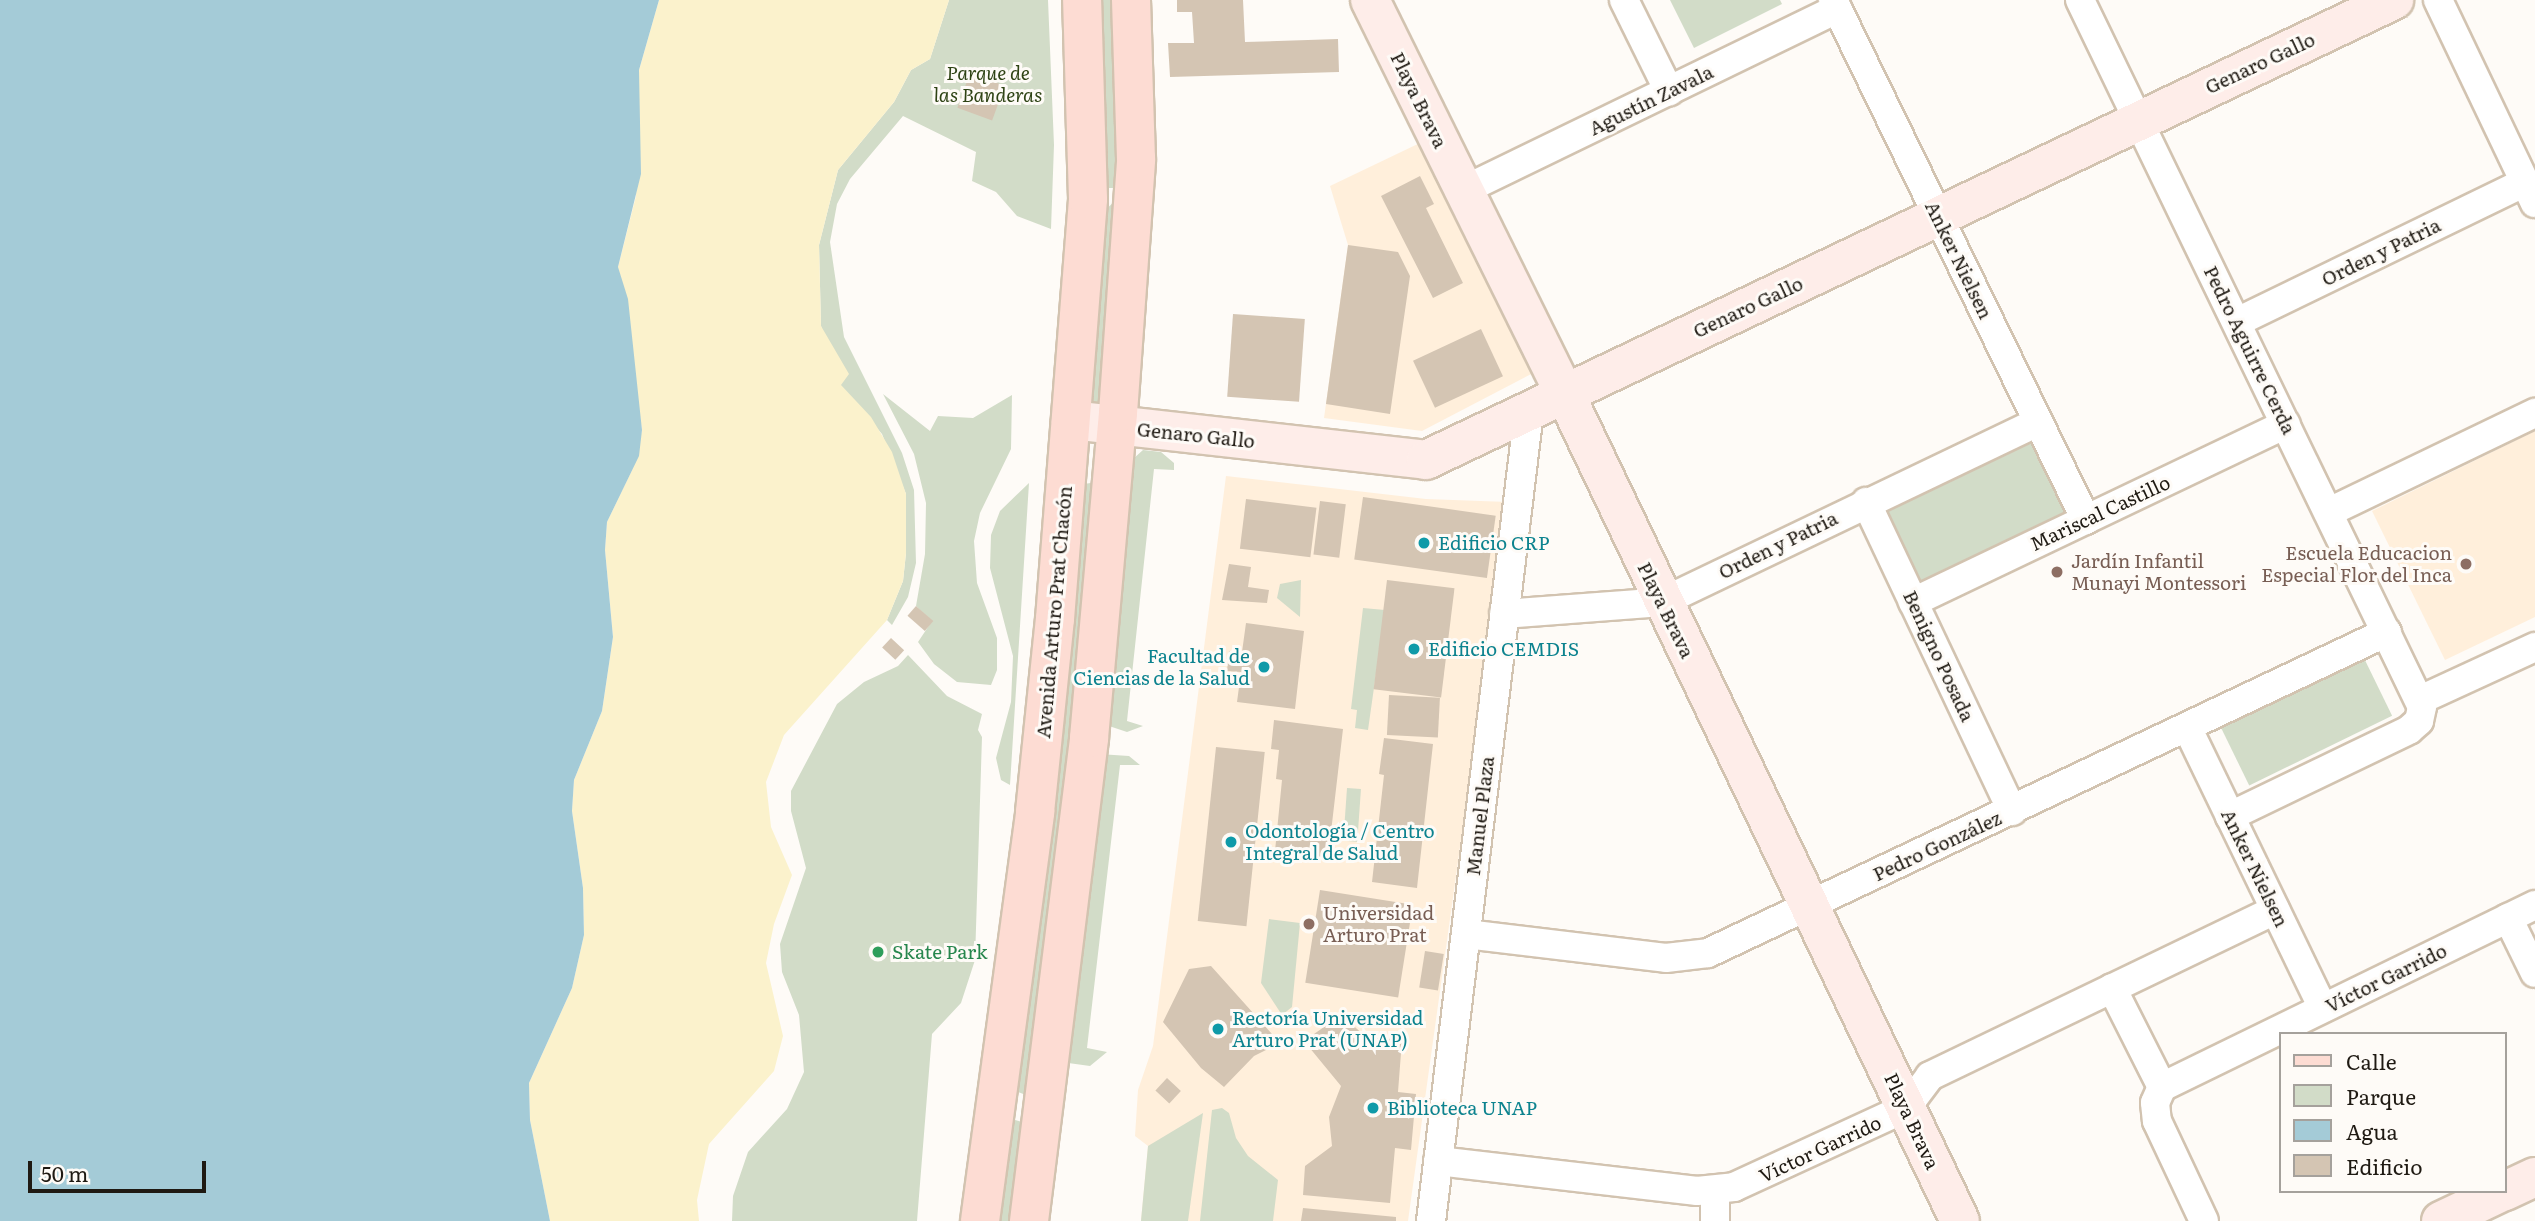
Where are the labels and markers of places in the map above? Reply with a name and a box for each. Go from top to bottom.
place label: Edificio CRP [1438,532,1549,554]
marker: Edificio CRP [1416,535,1432,551]
place label: Escuela Educacion Especial Flor del Inca [2261,542,2452,586]
place label: Jardín Infantil Munayi Montessori [2071,550,2246,594]
marker: Escuela Educacion Especial Flor del Inca [2458,556,2474,572]
marker: Jardín Infantil Munayi Montessori [2049,564,2065,580]
place label: Edificio CEMDIS [1428,638,1579,660]
marker: Edificio CEMDIS [1406,641,1422,657]
place label: Facultad de Ciencias de la Salud [1073,645,1250,689]
marker: Facultad de Ciencias de la Salud [1256,659,1272,675]
place label: Odontología / Centro Integral de Salud [1245,820,1435,864]
marker: Odontología / Centro Integral de Salud [1223,834,1239,850]
place label: Universidad Arturo Prat [1323,902,1434,946]
marker: Universidad Arturo Prat [1301,916,1317,932]
place label: Skate Park [892,941,988,963]
marker: Skate Park [870,944,886,960]
place label: Rectoría Universidad Arturo Prat (UNAP) [1232,1007,1424,1051]
marker: Rectoría Universidad Arturo Prat (UNAP) [1210,1021,1226,1037]
place label: Biblioteca UNAP [1387,1097,1537,1119]
marker: Biblioteca UNAP [1365,1100,1381,1116]

